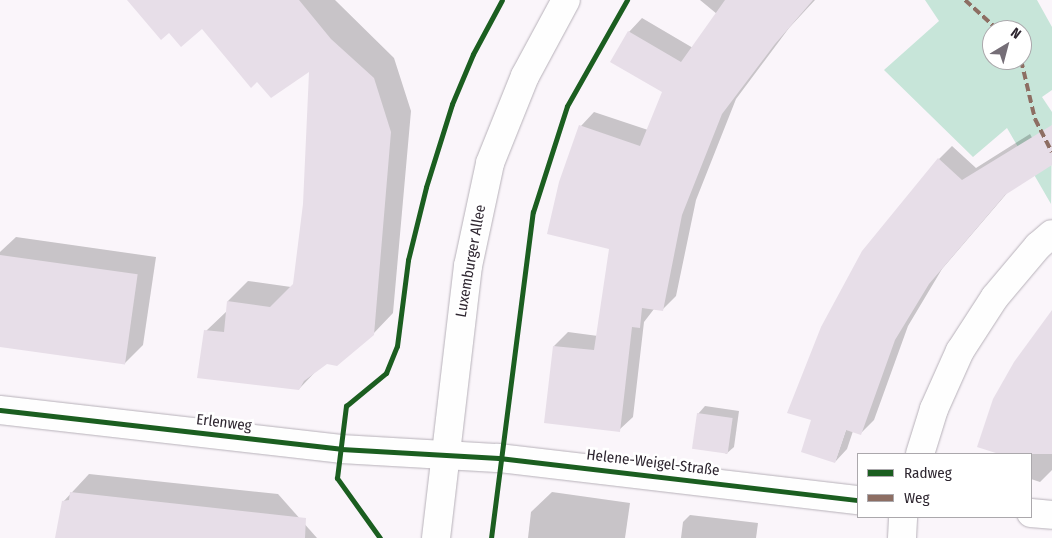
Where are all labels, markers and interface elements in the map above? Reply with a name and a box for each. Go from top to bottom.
north arrow [982,20,1032,70]
text: N [1007,24,1024,43]
street label: Luxemburger Allee [452,203,490,319]
street label: Erlenweg [195,411,253,435]
street label: Helene-Weigel-Straße [586,446,720,480]
legend [857,453,1032,518]
text: Radweg [904,464,952,482]
text: Weg [904,489,930,507]

